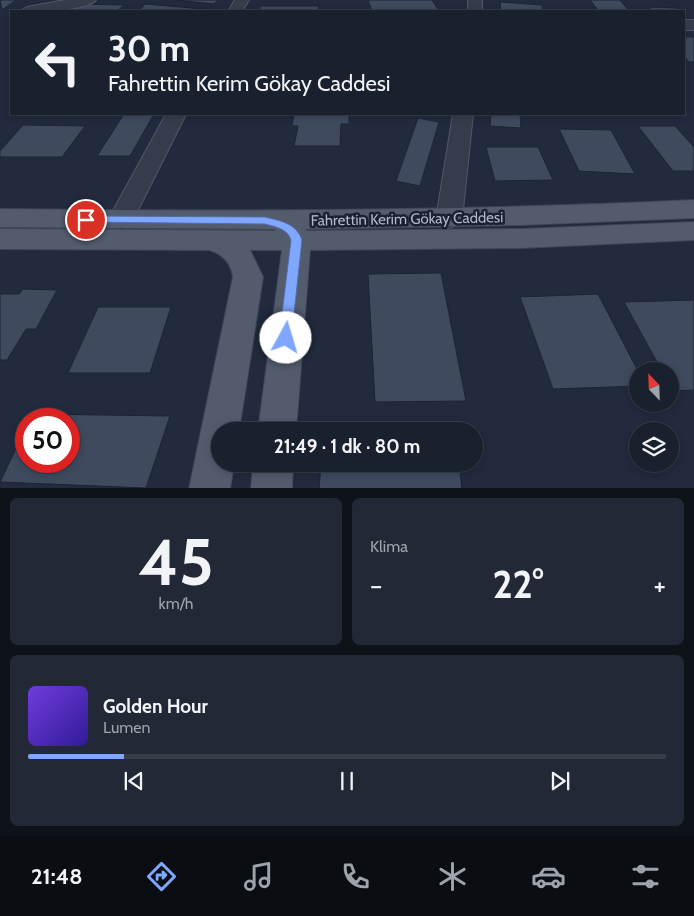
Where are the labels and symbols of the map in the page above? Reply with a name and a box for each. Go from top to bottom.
pin [65,199,107,241]
street label: Fahrettin Kerim Gökay Caddesi [311,208,503,230]
position arrow [259,311,311,363]
north arrow [629,362,679,412]
speed limit sign: 50 [15,408,80,473]

